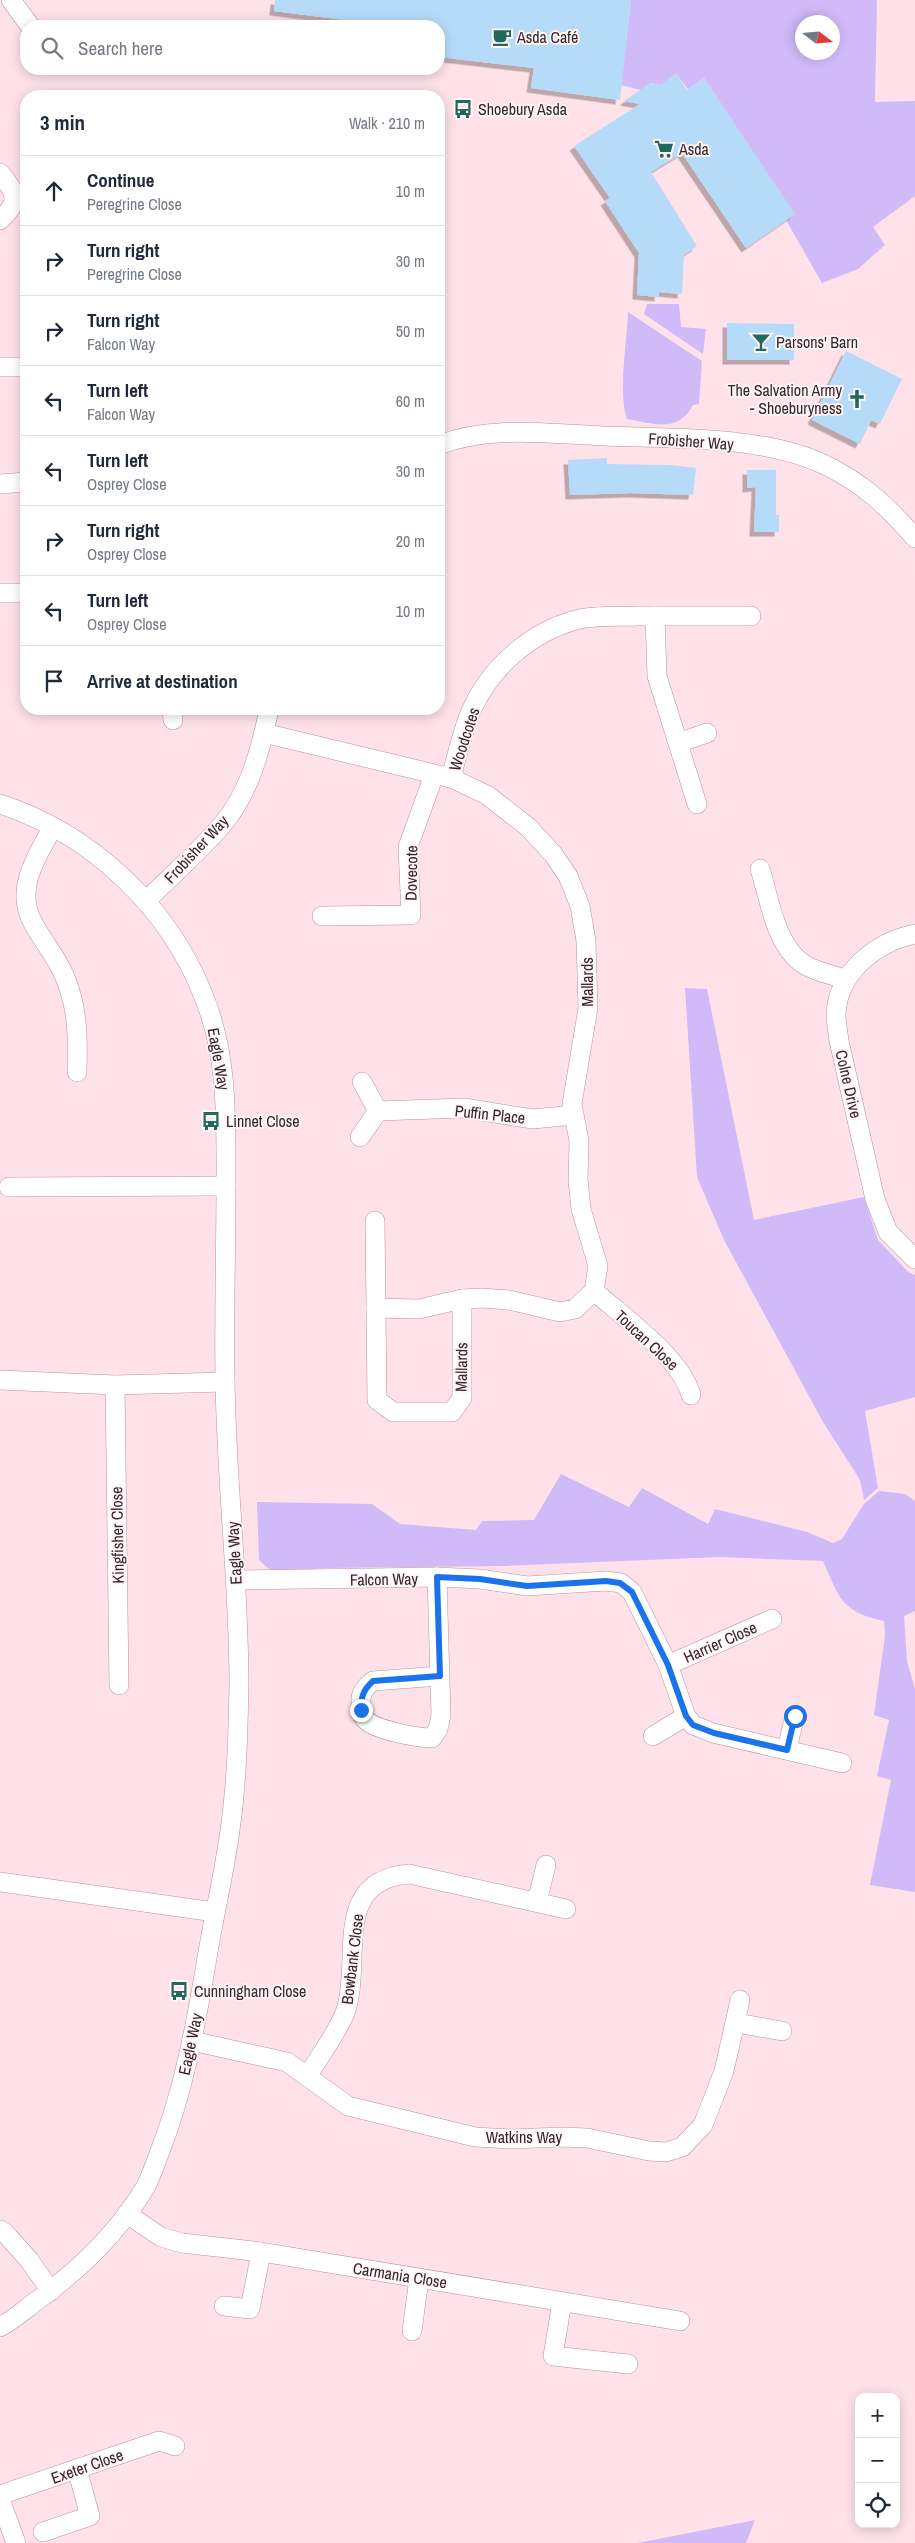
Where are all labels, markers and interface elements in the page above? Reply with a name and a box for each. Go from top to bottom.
north arrow [795,15,840,60]
search box [20,20,445,75]
cafe icon: Asda Café [491,26,513,48]
place label: Asda Café [516,26,578,48]
icon: search [38,34,66,62]
text: Search here [78,35,163,61]
bus stop icon: Shoebury Asda [452,98,474,120]
place label: Shoebury Asda [478,98,568,120]
text: 3 min [40,108,85,137]
text: Walk · 210 m [349,112,425,134]
supermarket icon: Asda [653,138,675,160]
place label: Asda [678,138,710,160]
text: Continue [87,167,155,193]
icon: ahead [40,177,68,205]
text: 10 m [396,180,425,202]
text: Peregrine Close [87,193,182,215]
text: Turn right [87,237,159,263]
icon: right [40,247,68,275]
text: 30 m [396,250,425,272]
text: Peregrine Close [87,263,182,285]
text: Turn right [87,307,159,333]
icon: right [40,317,68,345]
text: 50 m [396,320,425,342]
bar icon: Parsons' Barn [750,331,772,353]
place label: Parsons' Barn [776,331,858,353]
text: Falcon Way [87,333,155,355]
text: Turn left [87,377,148,403]
place label: The Salvation Army - Shoeburyness [728,379,842,419]
icon: left [40,387,68,415]
church icon: The Salvation Army - Shoeburyness [846,388,868,410]
text: 60 m [396,390,425,412]
text: Falcon Way [87,403,155,425]
street label: Frobisher Way [648,427,735,455]
text: Turn left [87,447,148,473]
icon: left [40,457,68,485]
text: 30 m [396,460,425,482]
text: Osprey Close [87,473,166,495]
text: Turn right [87,517,159,543]
icon: right [40,527,68,555]
text: 20 m [396,530,425,552]
text: Osprey Close [87,543,166,565]
text: Turn left [87,587,148,613]
icon: left [40,597,68,625]
text: 10 m [396,600,425,622]
text: Osprey Close [87,613,166,635]
icon: arrive [40,667,68,695]
text: Arrive at destination [87,668,238,694]
street label: Woodcotes [443,704,485,774]
street label: Frobisher Way [159,810,234,888]
street label: Dovecote [400,845,422,901]
street label: Mallards [576,957,598,1007]
street label: Eagle Way [203,1026,235,1092]
street label: Colne Drive [830,1048,868,1120]
street label: Puffin Place [454,1099,526,1129]
bus stop icon: Linnet Close [200,1110,222,1132]
place label: Linnet Close [226,1110,300,1132]
street label: Toucan Close [610,1305,684,1375]
street label: Mallards [450,1342,472,1392]
street label: Kingfisher Close [105,1486,129,1584]
street label: Eagle Way [221,1521,247,1585]
street label: Falcon Way [350,1567,419,1591]
street label: Harrier Close [680,1616,760,1668]
route end [350,1699,373,1722]
route start [784,1705,807,1728]
street label: Bowbank Close [336,1912,368,2006]
bus stop icon: Cunningham Close [168,1980,190,2002]
place label: Cunningham Close [194,1980,306,2002]
street label: Eagle Way [173,2010,207,2077]
street label: Watkins Way [486,2126,563,2148]
street label: Carmania Close [351,2257,449,2293]
map controls [855,2393,900,2528]
button: + [855,2393,900,2438]
button: − [855,2438,900,2483]
street label: Exeter Close [48,2443,126,2489]
button: locate [855,2483,900,2528]

